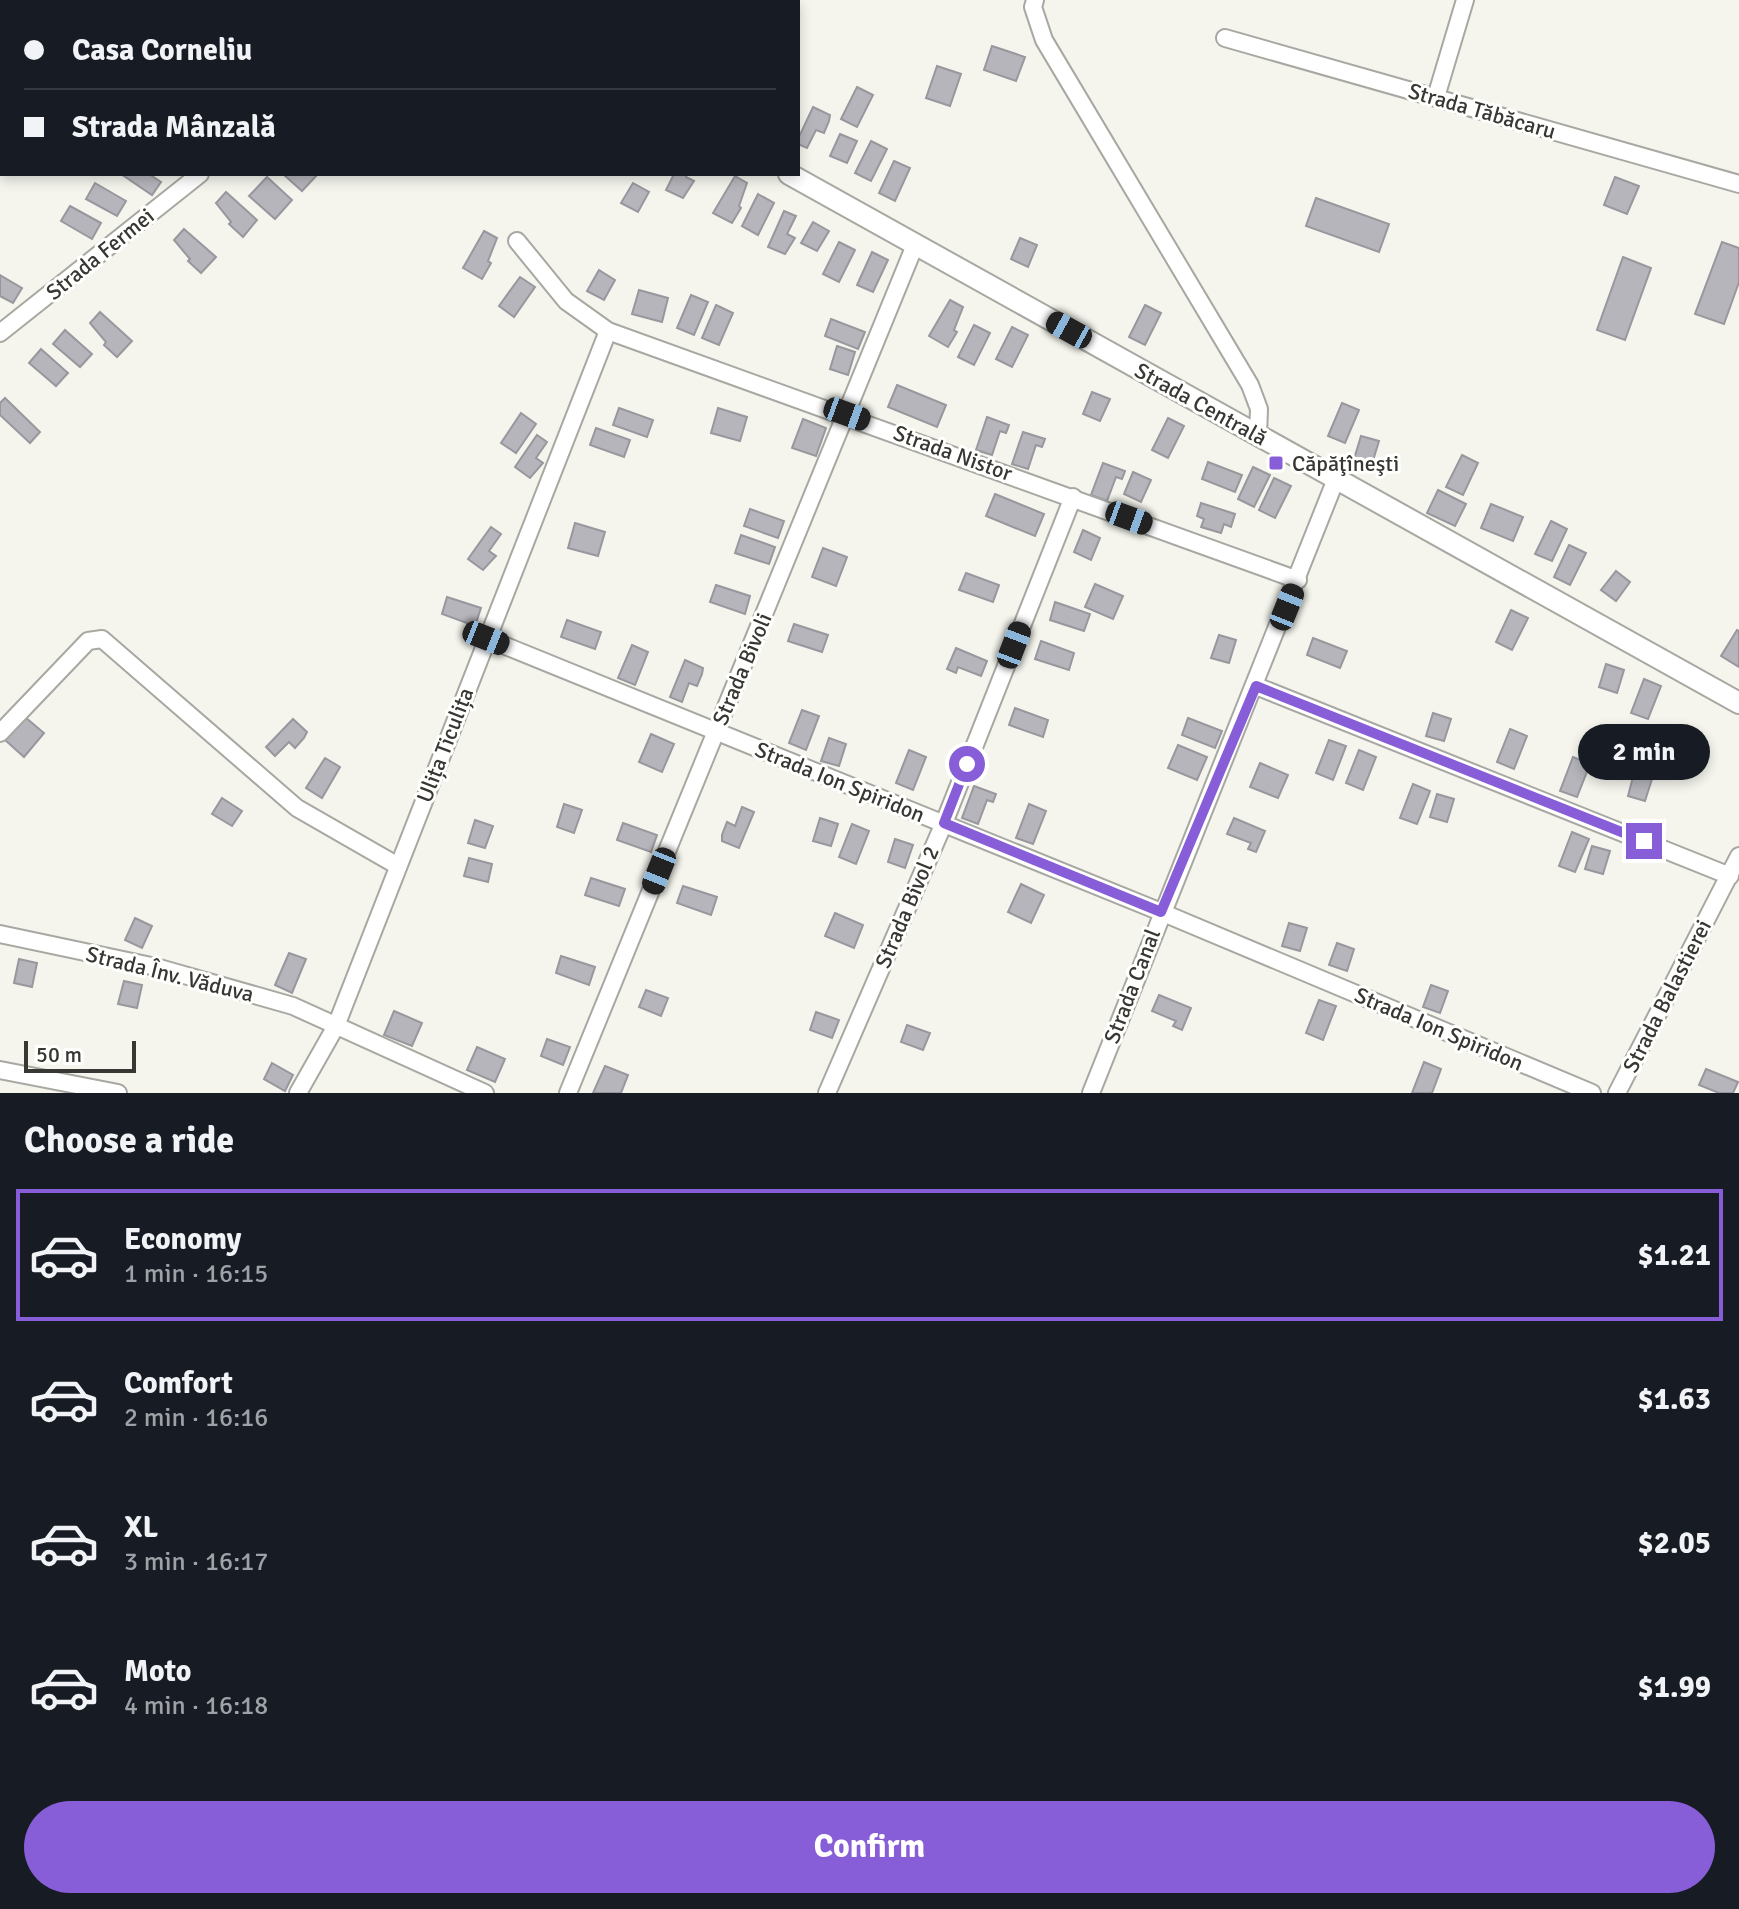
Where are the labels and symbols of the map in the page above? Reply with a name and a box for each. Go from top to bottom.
street label: Strada Tăbăcaru [1405,77,1559,145]
street label: Strada Fermei [41,202,159,306]
car [1042,308,1096,352]
street label: Strada Centrală [1130,357,1272,451]
car [820,395,874,433]
street label: Strada Nistor [890,419,1016,487]
place label: Căpăţîneşti [1292,450,1399,477]
marker: Căpăţîneşti [1267,454,1285,472]
car [1102,499,1156,537]
car [1267,580,1307,634]
street label: Strada Bivoli [706,609,778,729]
car [459,618,513,658]
car [994,618,1034,672]
street label: Ulița Ticulița [411,684,479,806]
callout: 2 min [1578,725,1710,781]
street label: Strada Ion Spiridon [751,736,929,828]
route start [949,746,985,782]
route end [1626,823,1662,859]
street label: Strada Bivol 2 [869,842,945,972]
car [639,844,679,898]
street label: Strada Balastierei [1617,915,1717,1077]
street label: Strada Canal [1098,925,1166,1047]
street label: Strada Înv. Văduva [83,940,257,1008]
street label: Strada Ion Spiridon [1351,981,1527,1077]
scale bar [24,1037,136,1073]

